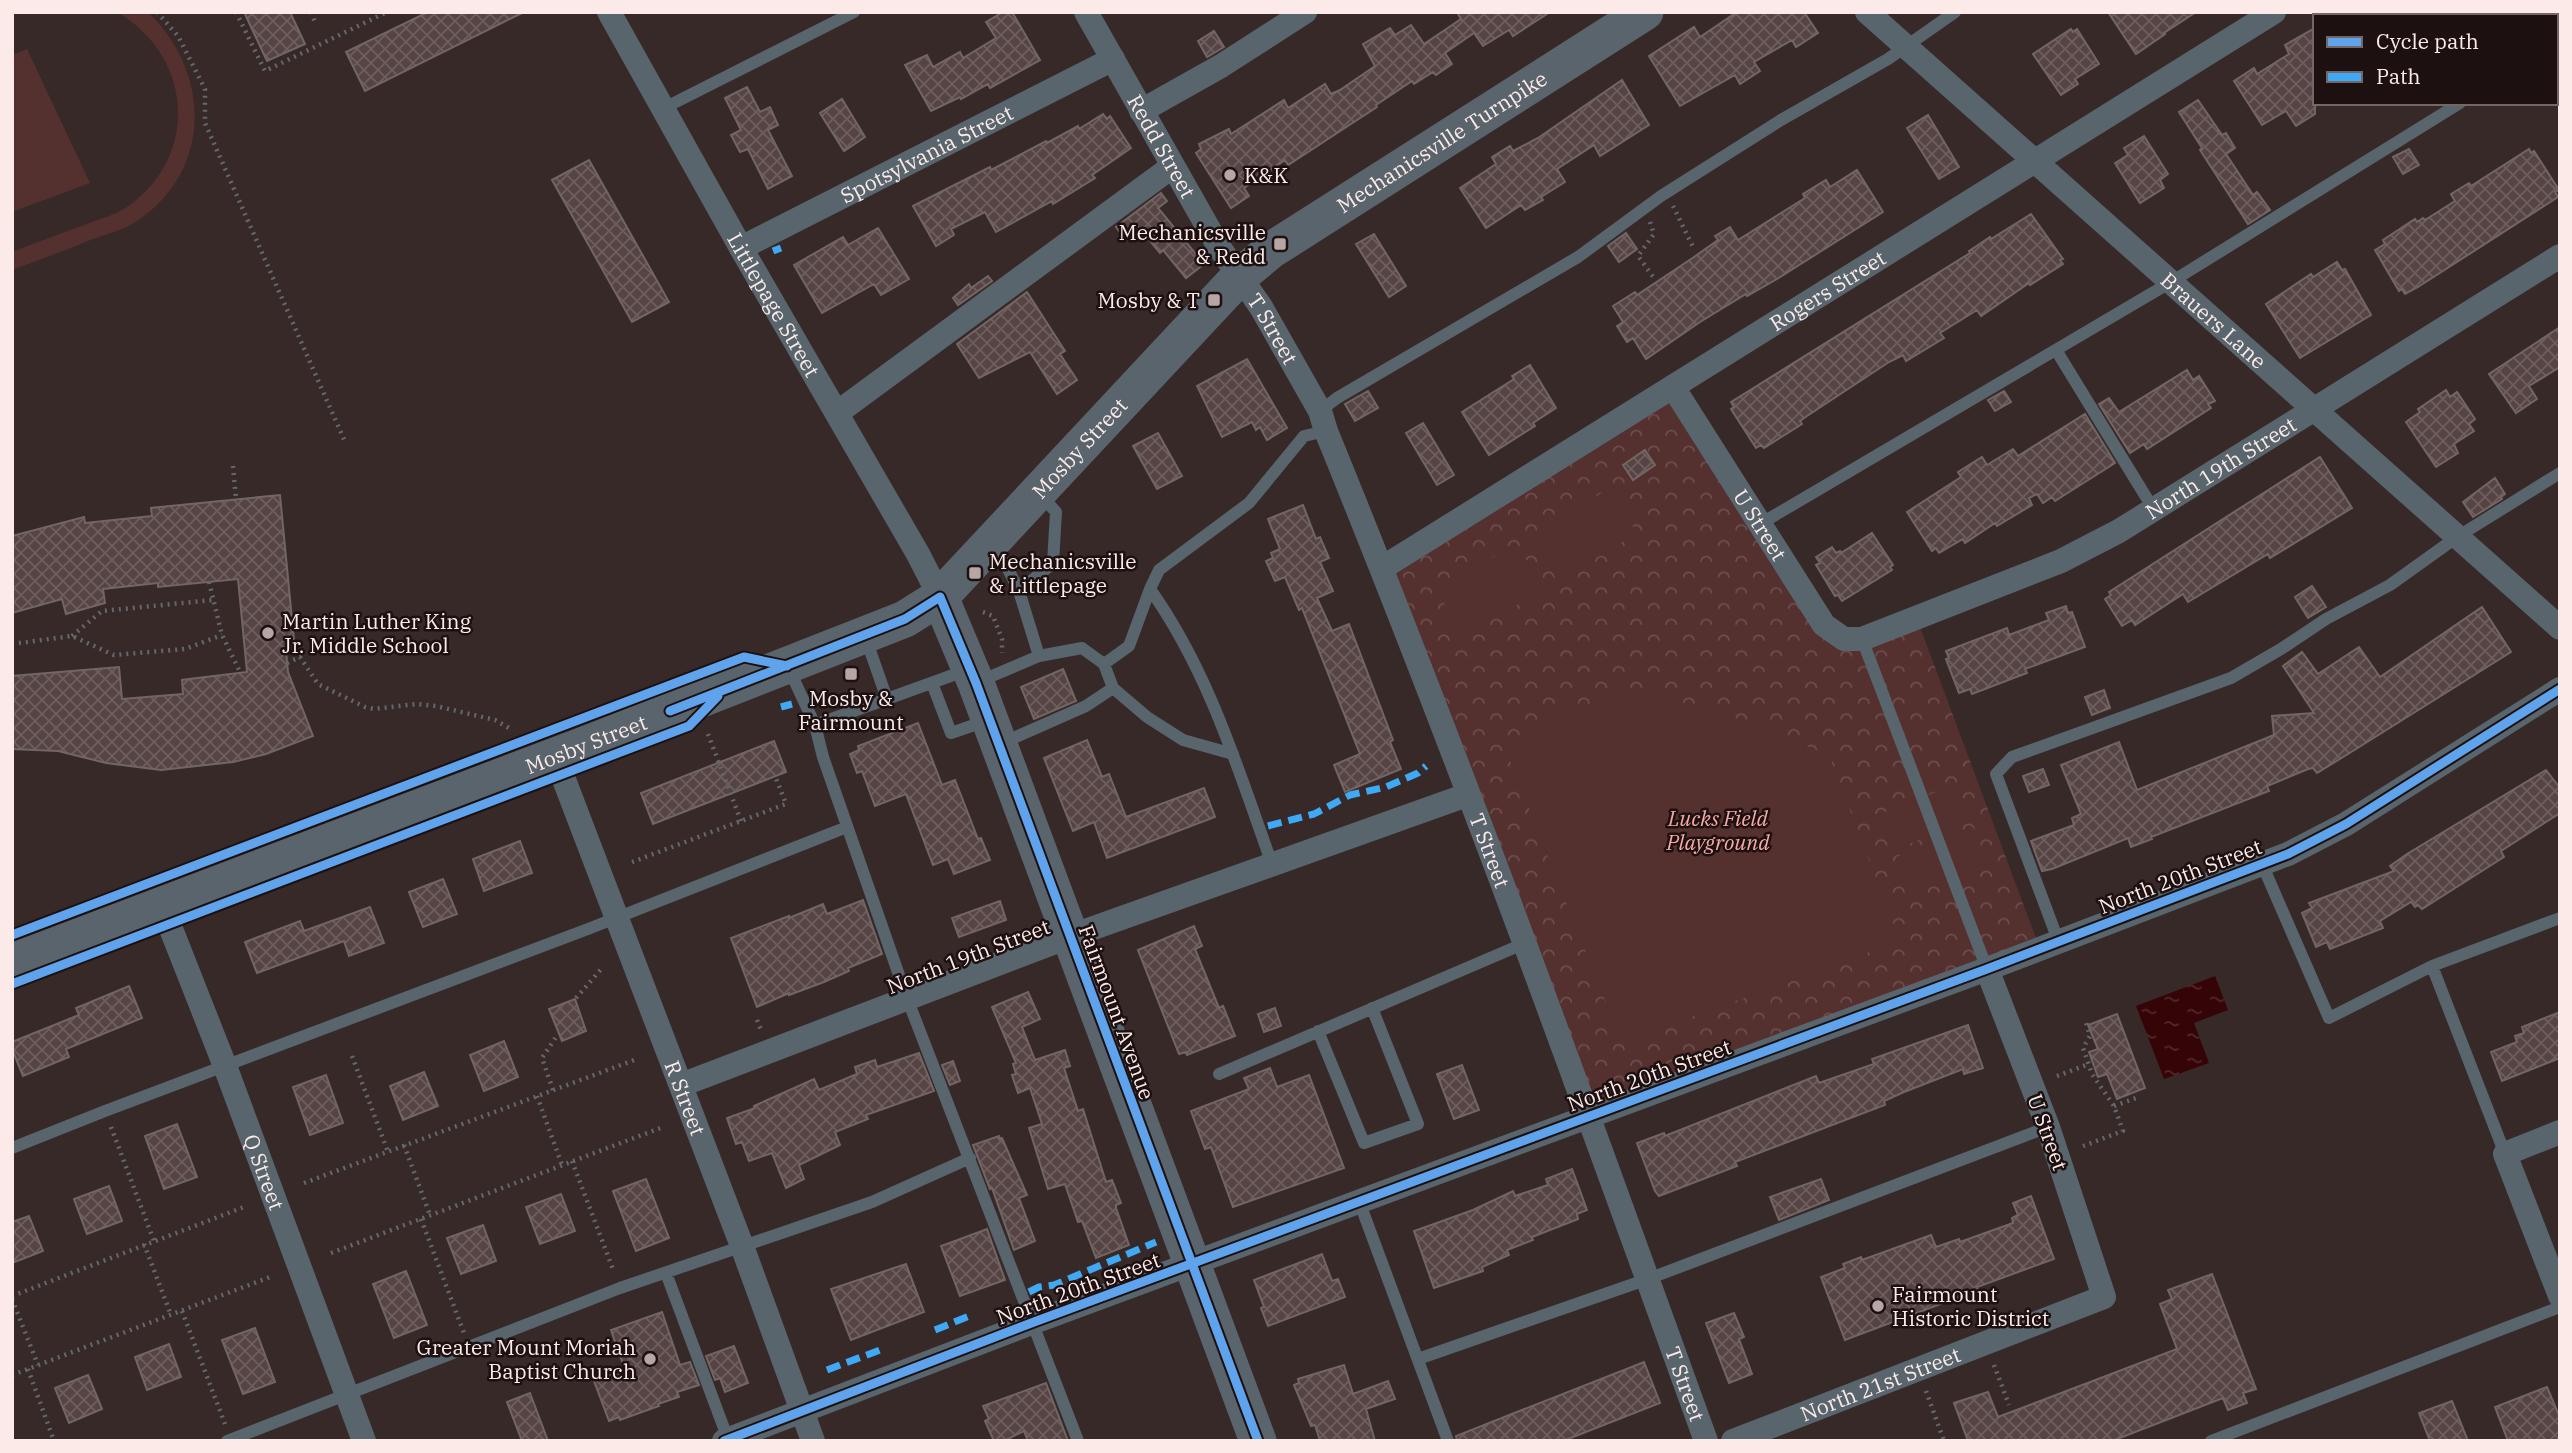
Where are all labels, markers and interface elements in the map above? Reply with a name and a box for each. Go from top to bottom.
legend [2313,14,2558,105]
text: Cycle path [2376,27,2479,55]
text: Path [2376,62,2421,90]
street label: Mechanicsville Turnpike [1331,64,1552,219]
street label: Redd Street [1121,89,1202,203]
street label: Spotsylvania Street [835,98,1018,209]
place label: K&K [1244,161,1288,189]
marker: K&K [1222,167,1238,183]
place label: Mechanicsville & Redd [1118,218,1266,270]
street label: Littlepage Street [721,228,827,382]
marker: Mechanicsville & Redd [1272,236,1288,252]
street label: Rogers Street [1764,244,1891,337]
street label: Brauers Lane [2155,266,2272,375]
place label: Mosby & T [1098,286,1200,314]
street label: T Street [1241,287,1305,369]
marker: Mosby & T [1206,292,1222,308]
street label: Mosby Street [1025,392,1133,504]
street label: North 19th Street [2140,410,2301,525]
street label: U Street [1727,484,1793,566]
place label: Mechanicsville & Littlepage [989,547,1137,599]
marker: Mechanicsville & Littlepage [967,565,983,581]
place label: Martin Luther King Jr. Middle School [282,607,472,659]
marker: Martin Luther King Jr. Middle School [260,625,276,641]
marker: Mosby & Fairmount [843,666,859,682]
place label: Mosby & Fairmount [798,684,904,736]
street label: Mosby Street [521,708,651,780]
park label: Lucks Field Playground [1665,804,1770,856]
street label: T Street [1463,809,1517,892]
street label: North 20th Street [2094,832,2266,920]
street label: North 19th Street [882,912,1054,1000]
street label: Fairmount Avenue [1072,921,1162,1103]
street label: North 20th Street [1563,1032,1735,1118]
street label: R Street [659,1056,712,1139]
street label: U Street [2021,1090,2075,1174]
street label: Q Street [237,1130,291,1214]
street label: North 20th Street [992,1245,1164,1331]
place label: Fairmount Historic District [1892,1280,2049,1332]
marker: Fairmount Historic District [1870,1298,1886,1314]
place label: Greater Mount Moriah Baptist Church [416,1333,636,1385]
street label: North 21st Street [1796,1340,1964,1428]
street label: T Street [1659,1342,1712,1425]
marker: Greater Mount Moriah Baptist Church [642,1351,658,1367]

